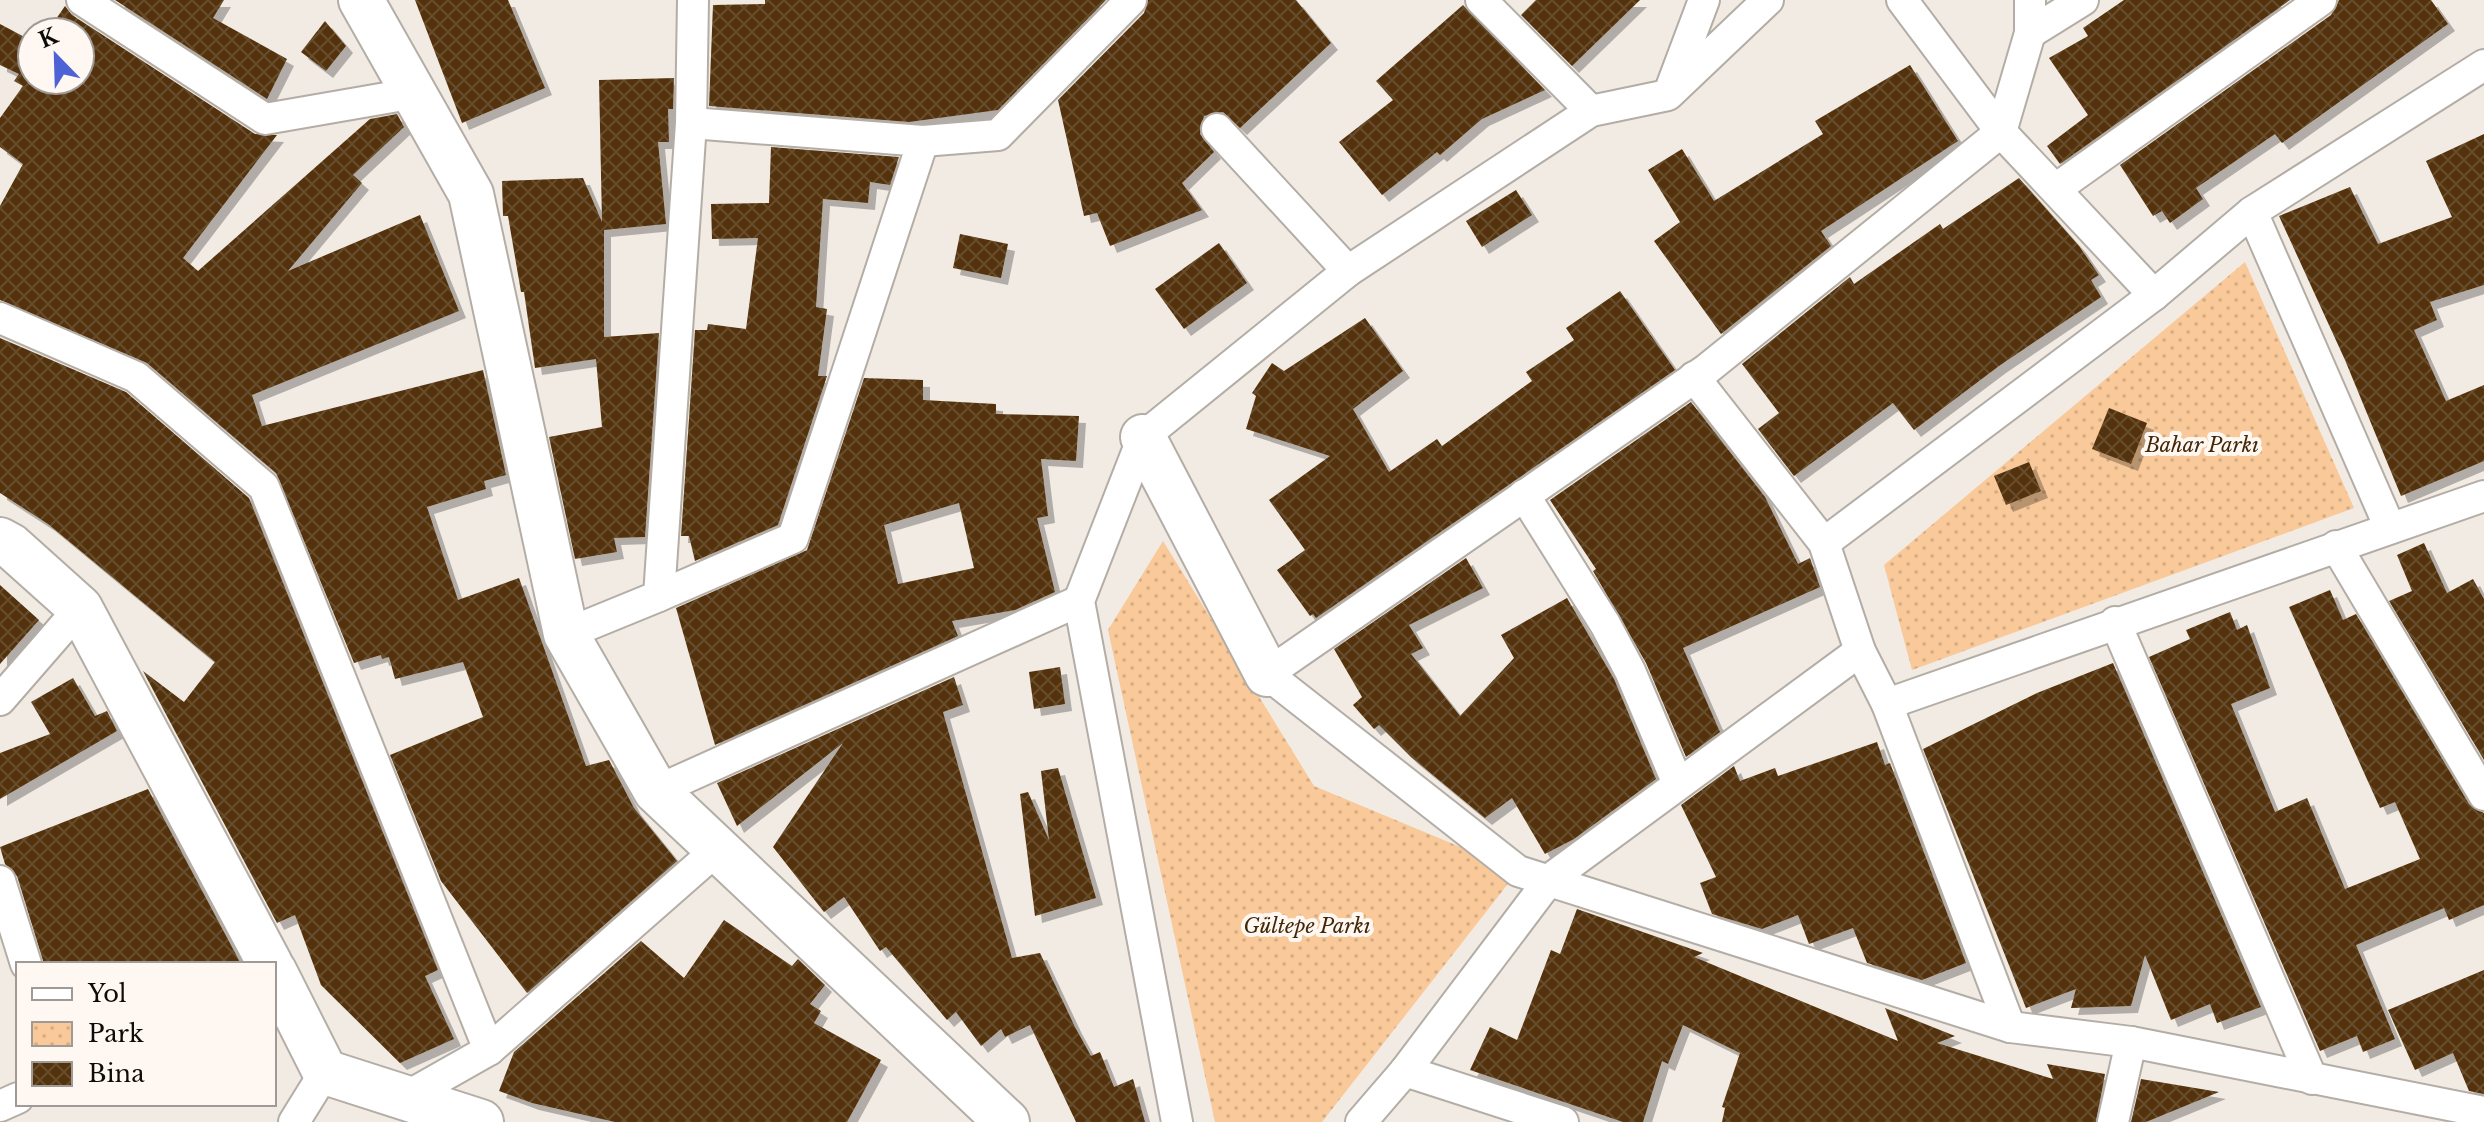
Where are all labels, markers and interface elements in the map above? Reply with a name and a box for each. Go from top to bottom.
north arrow [16,16,96,96]
text: K [35,22,63,54]
park label: Bahar Parkı [2144,433,2259,457]
park label: Gültepe Parkı [1243,914,1371,938]
legend [16,962,276,1106]
text: Yol [87,979,127,1008]
text: Park [88,1019,144,1048]
text: Bina [88,1059,145,1088]

